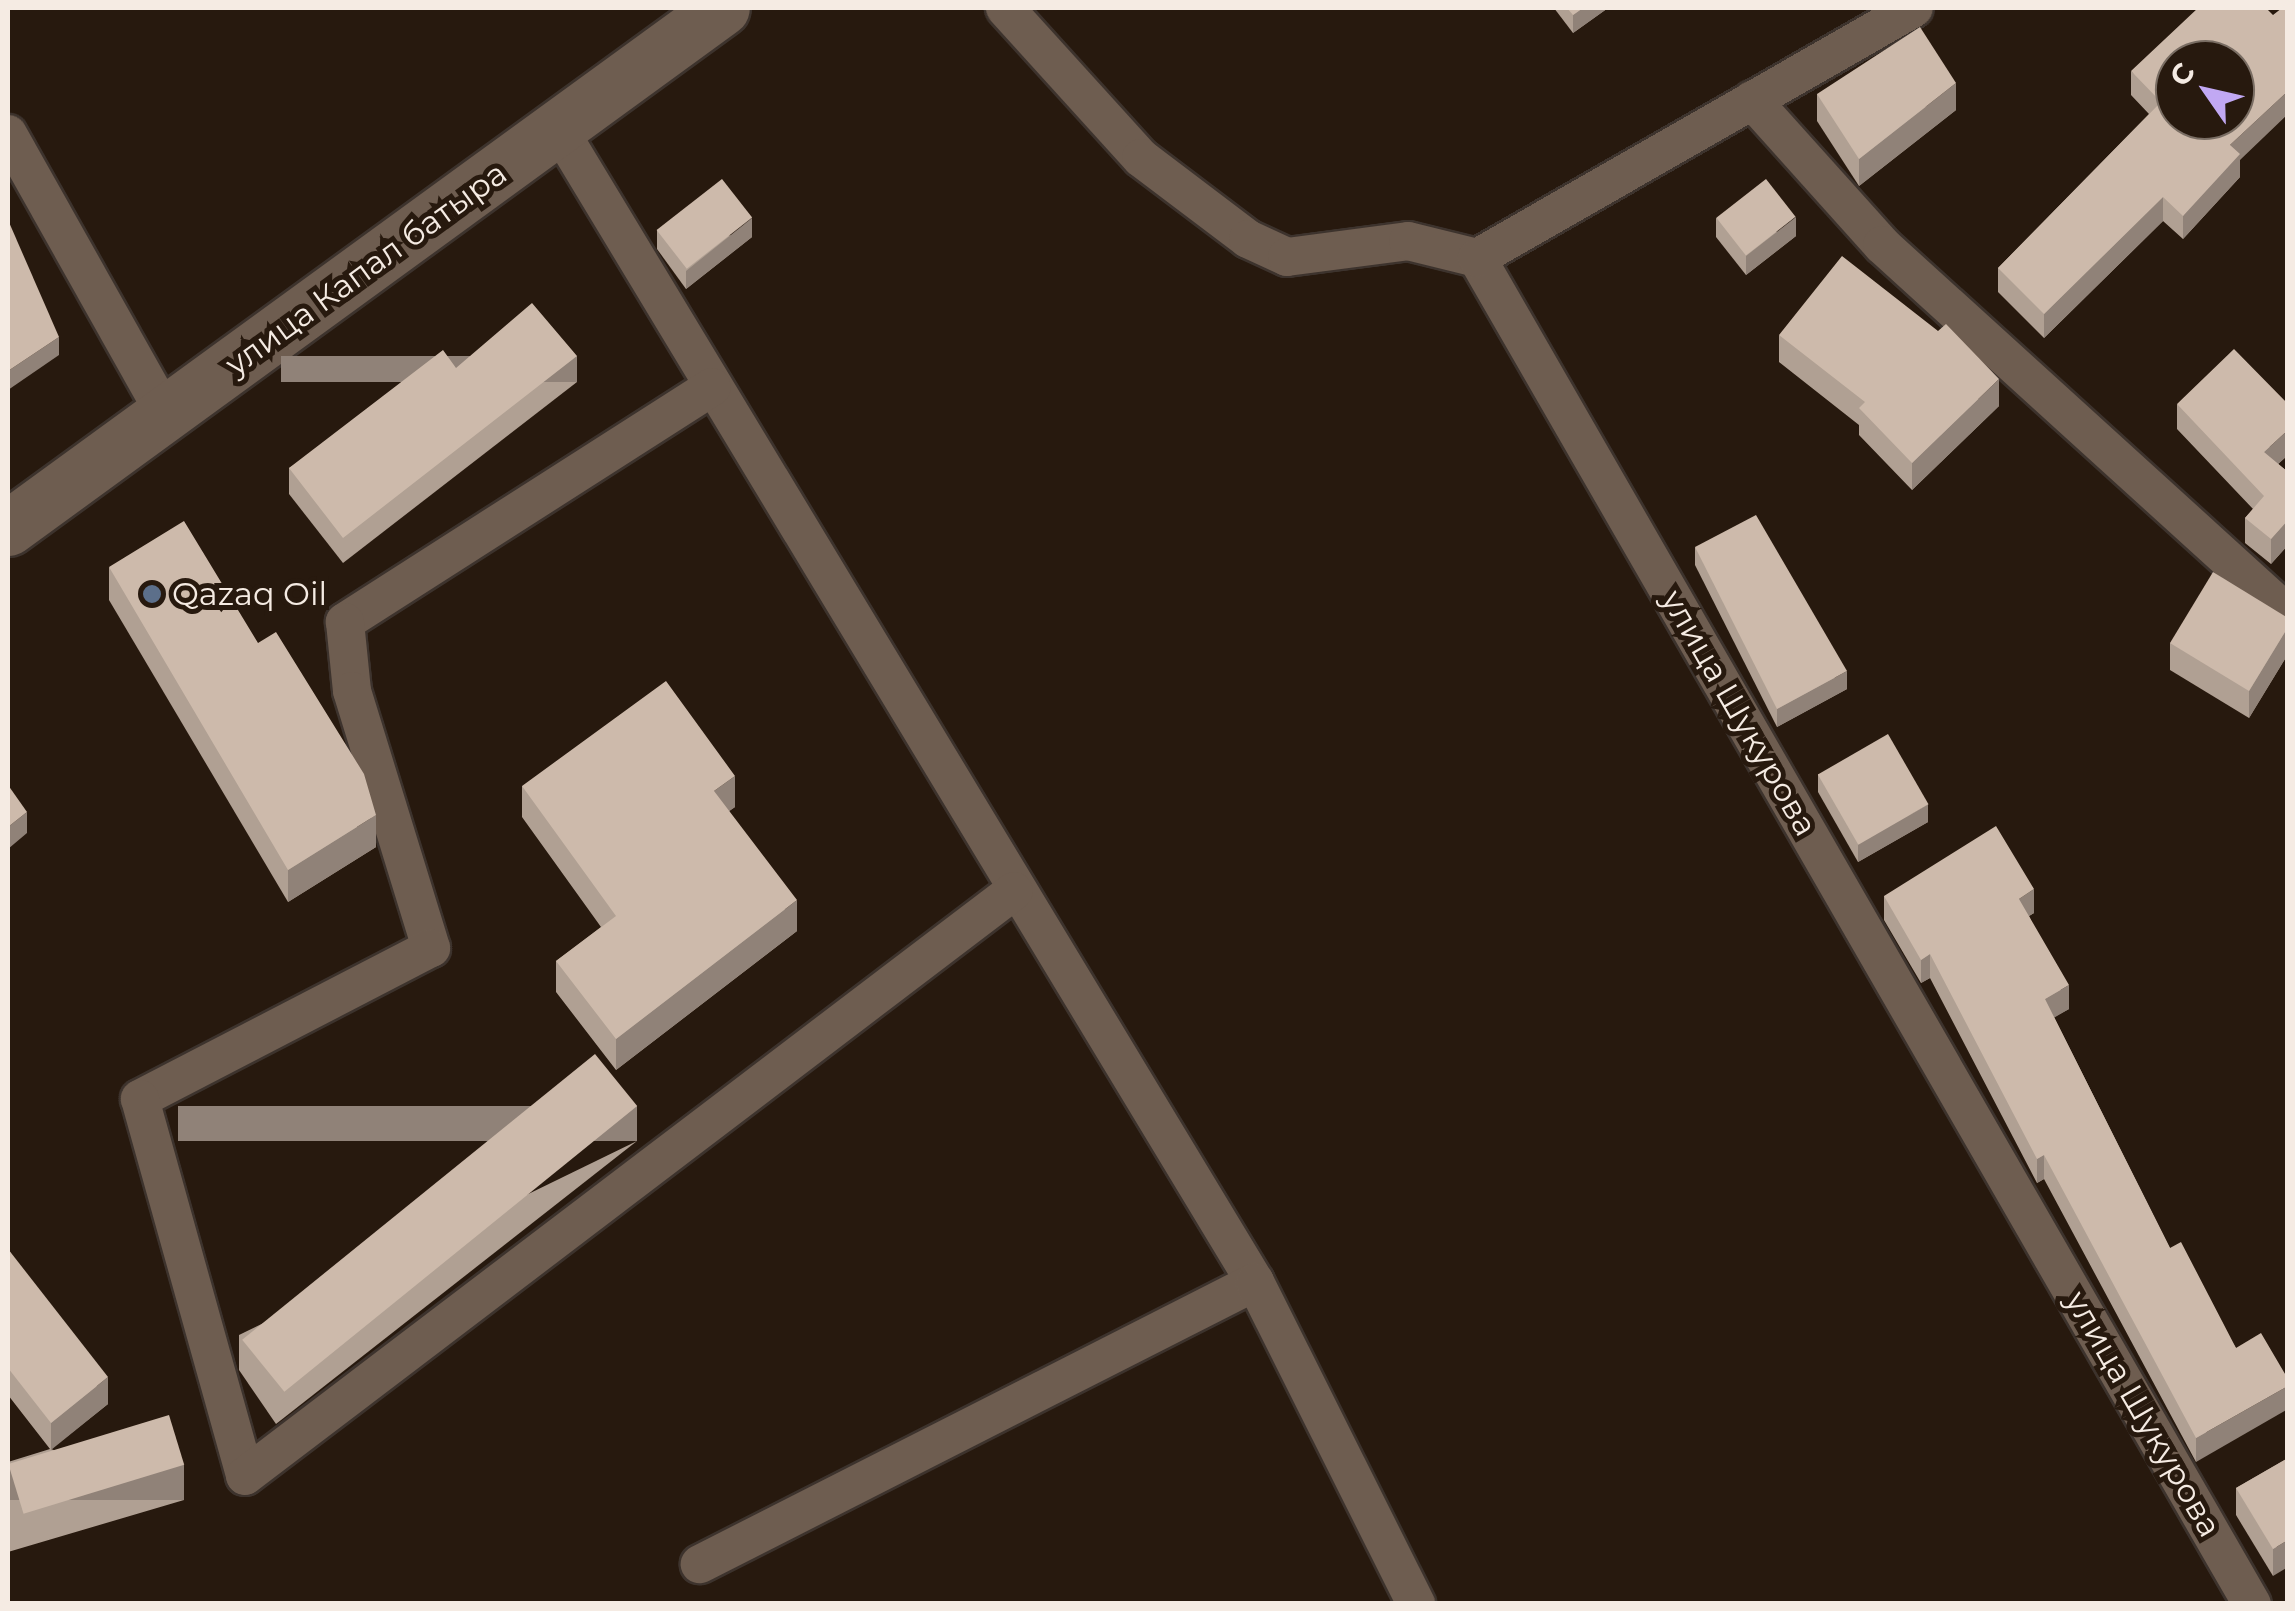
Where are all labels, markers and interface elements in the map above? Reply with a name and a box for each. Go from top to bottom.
north arrow [2155,40,2255,140]
text: С [2162,56,2202,92]
street label: улица Капал батыра [218,154,514,384]
place label: Qazaq Oil [172,575,327,613]
marker: Qazaq Oil [141,583,163,605]
street label: улица Шукурова [1653,583,1825,843]
street label: улица Шукурова [2057,1284,2229,1544]

